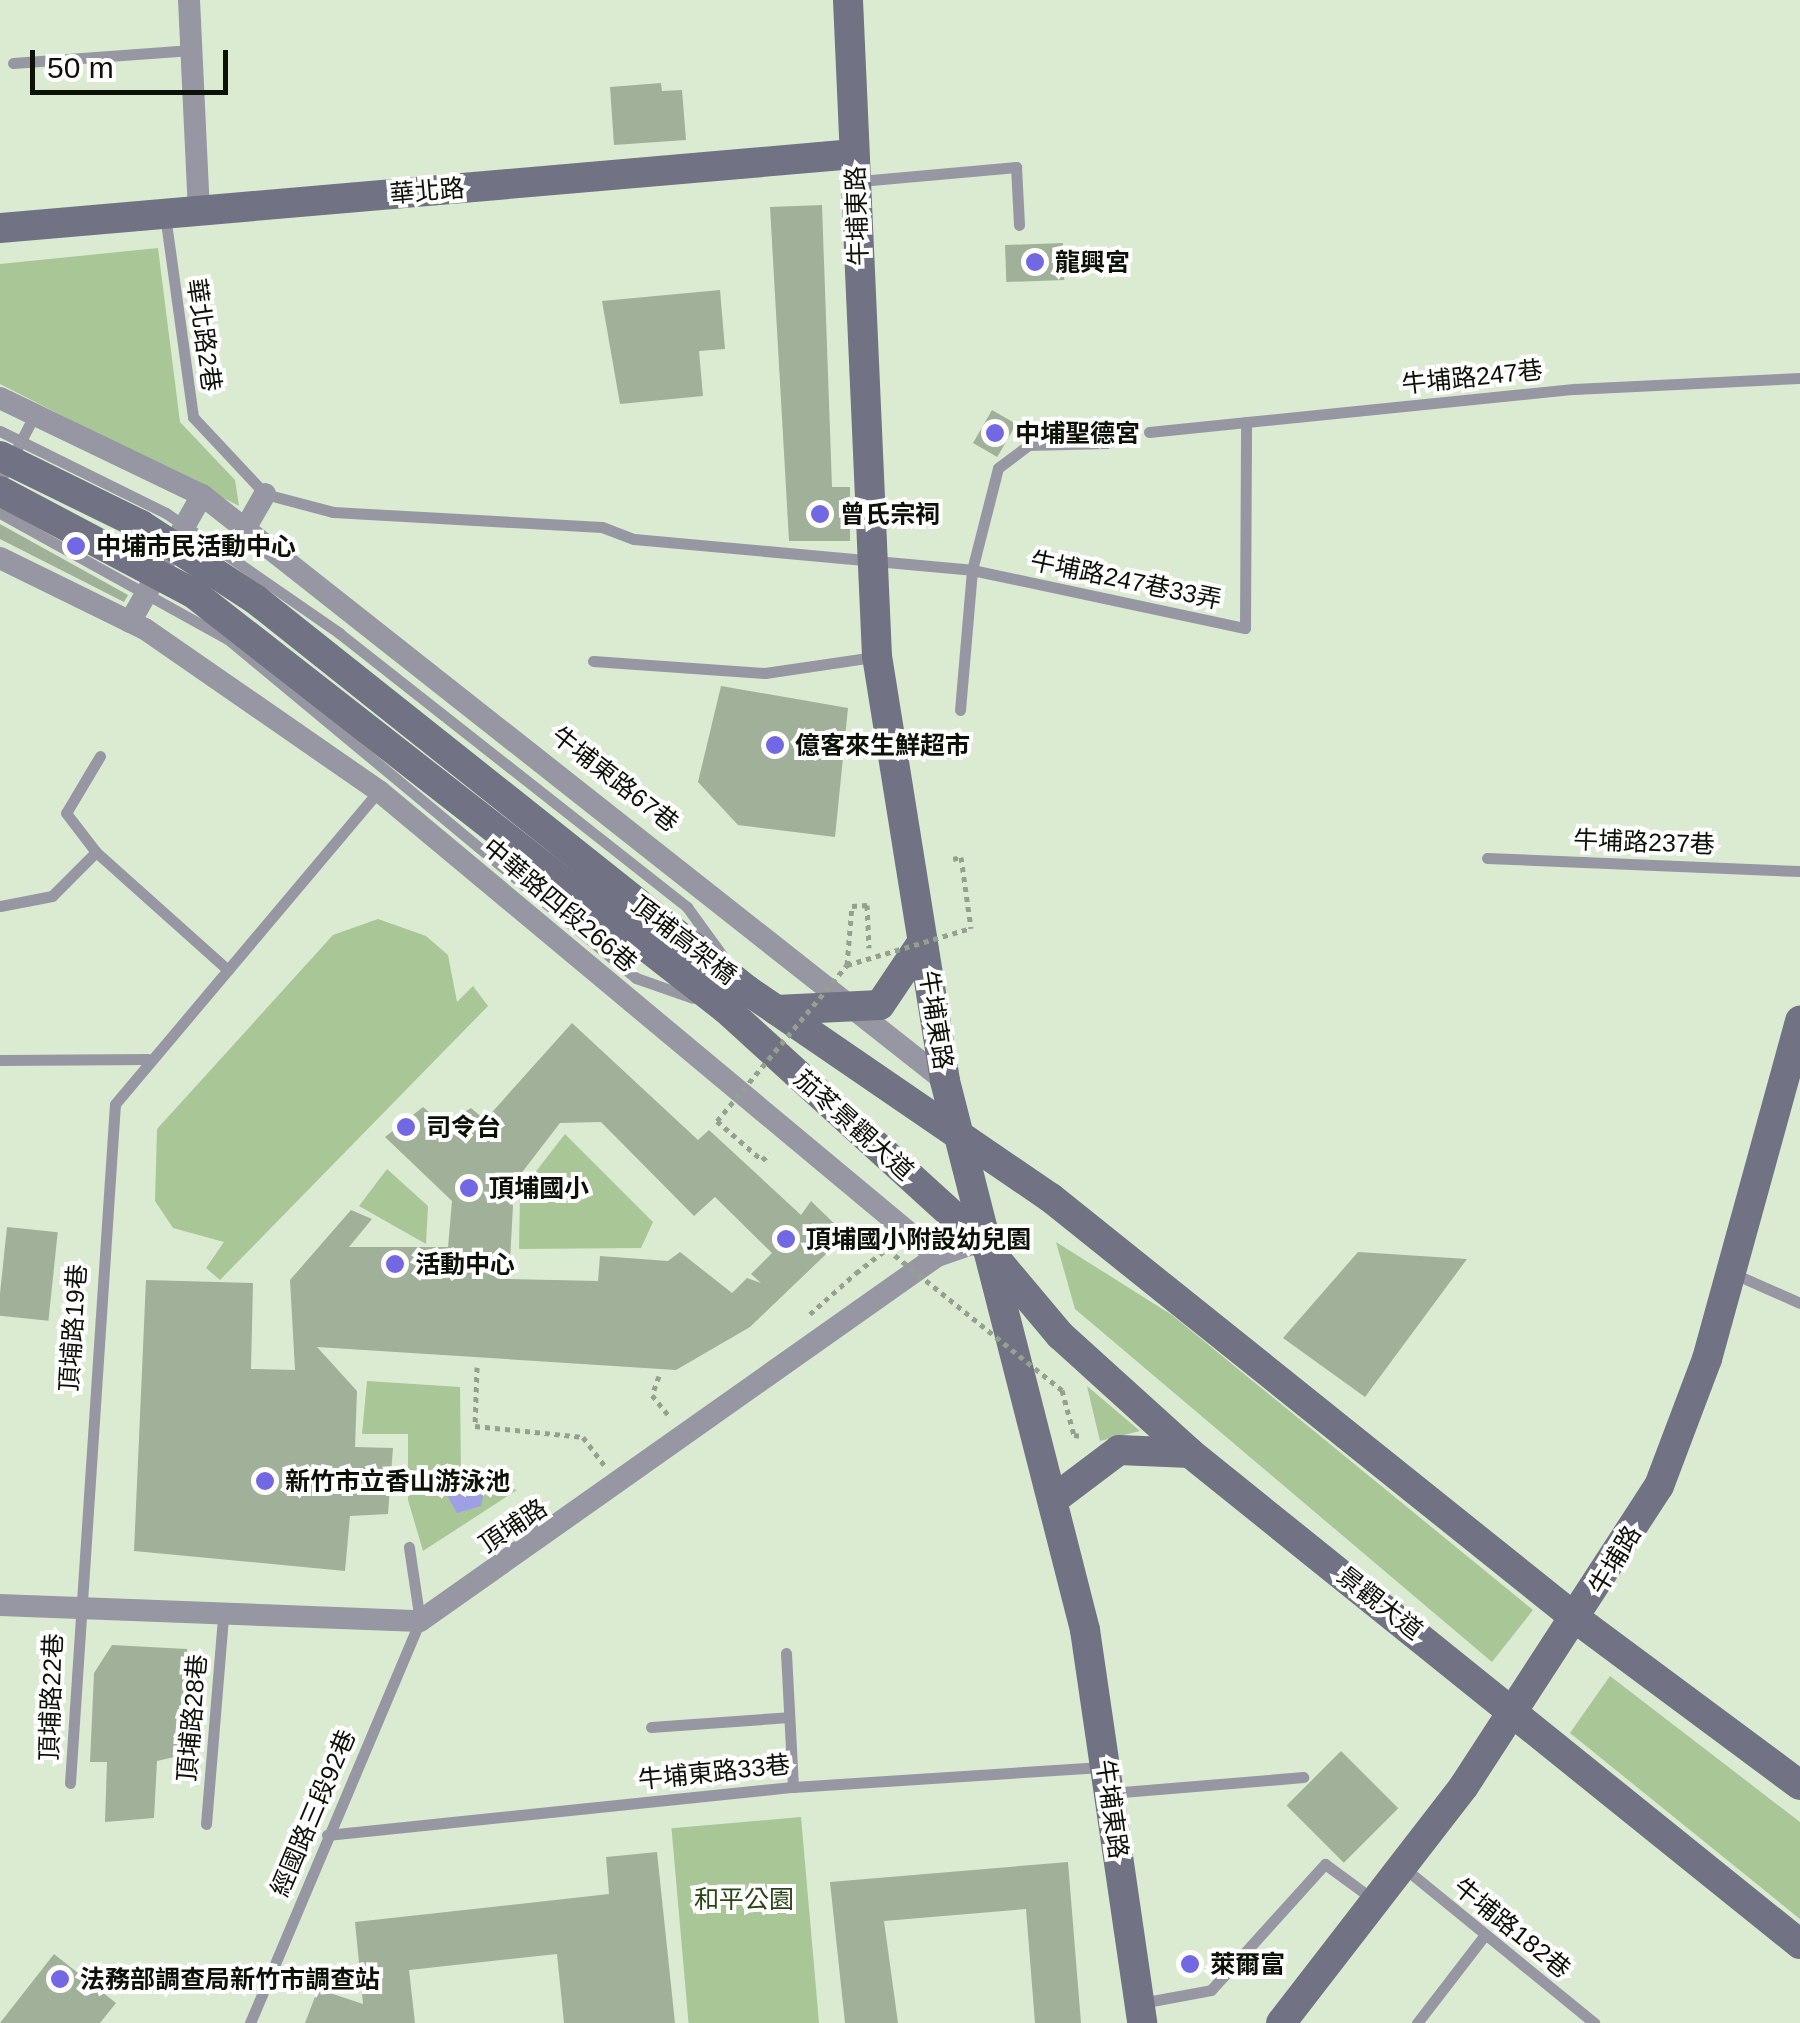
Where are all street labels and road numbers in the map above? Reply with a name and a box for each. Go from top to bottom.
street label: 牛埔東路 [840,166,874,266]
street label: 華北路 [388,173,466,209]
street label: 華北路2巷 [181,277,227,393]
street label: 牛埔路247巷 [1400,355,1544,399]
street label: 牛埔路247巷33弄 [1028,545,1224,615]
street label: 牛埔東路67巷 [546,720,684,838]
street label: 牛埔路237巷 [1573,825,1715,859]
street label: 中華路四段266巷 [477,832,643,978]
street label: 頂埔高架橋 [626,890,742,990]
street label: 牛埔東路 [913,968,959,1072]
street label: 茄苳景觀大道 [788,1064,920,1186]
street label: 頂埔路19巷 [54,1263,92,1393]
street label: 頂埔路 [474,1493,552,1559]
street label: 牛埔路 [1583,1520,1647,1600]
street label: 景觀大道 [1331,1560,1429,1646]
street label: 頂埔路22巷 [34,1633,68,1761]
street label: 頂埔路28巷 [171,1653,213,1783]
street label: 經國路三段92巷 [264,1725,362,1901]
street label: 牛埔東路33巷 [636,1749,792,1795]
street label: 牛埔東路 [1090,1757,1134,1861]
street label: 牛埔路182巷 [1447,1872,1577,1984]

